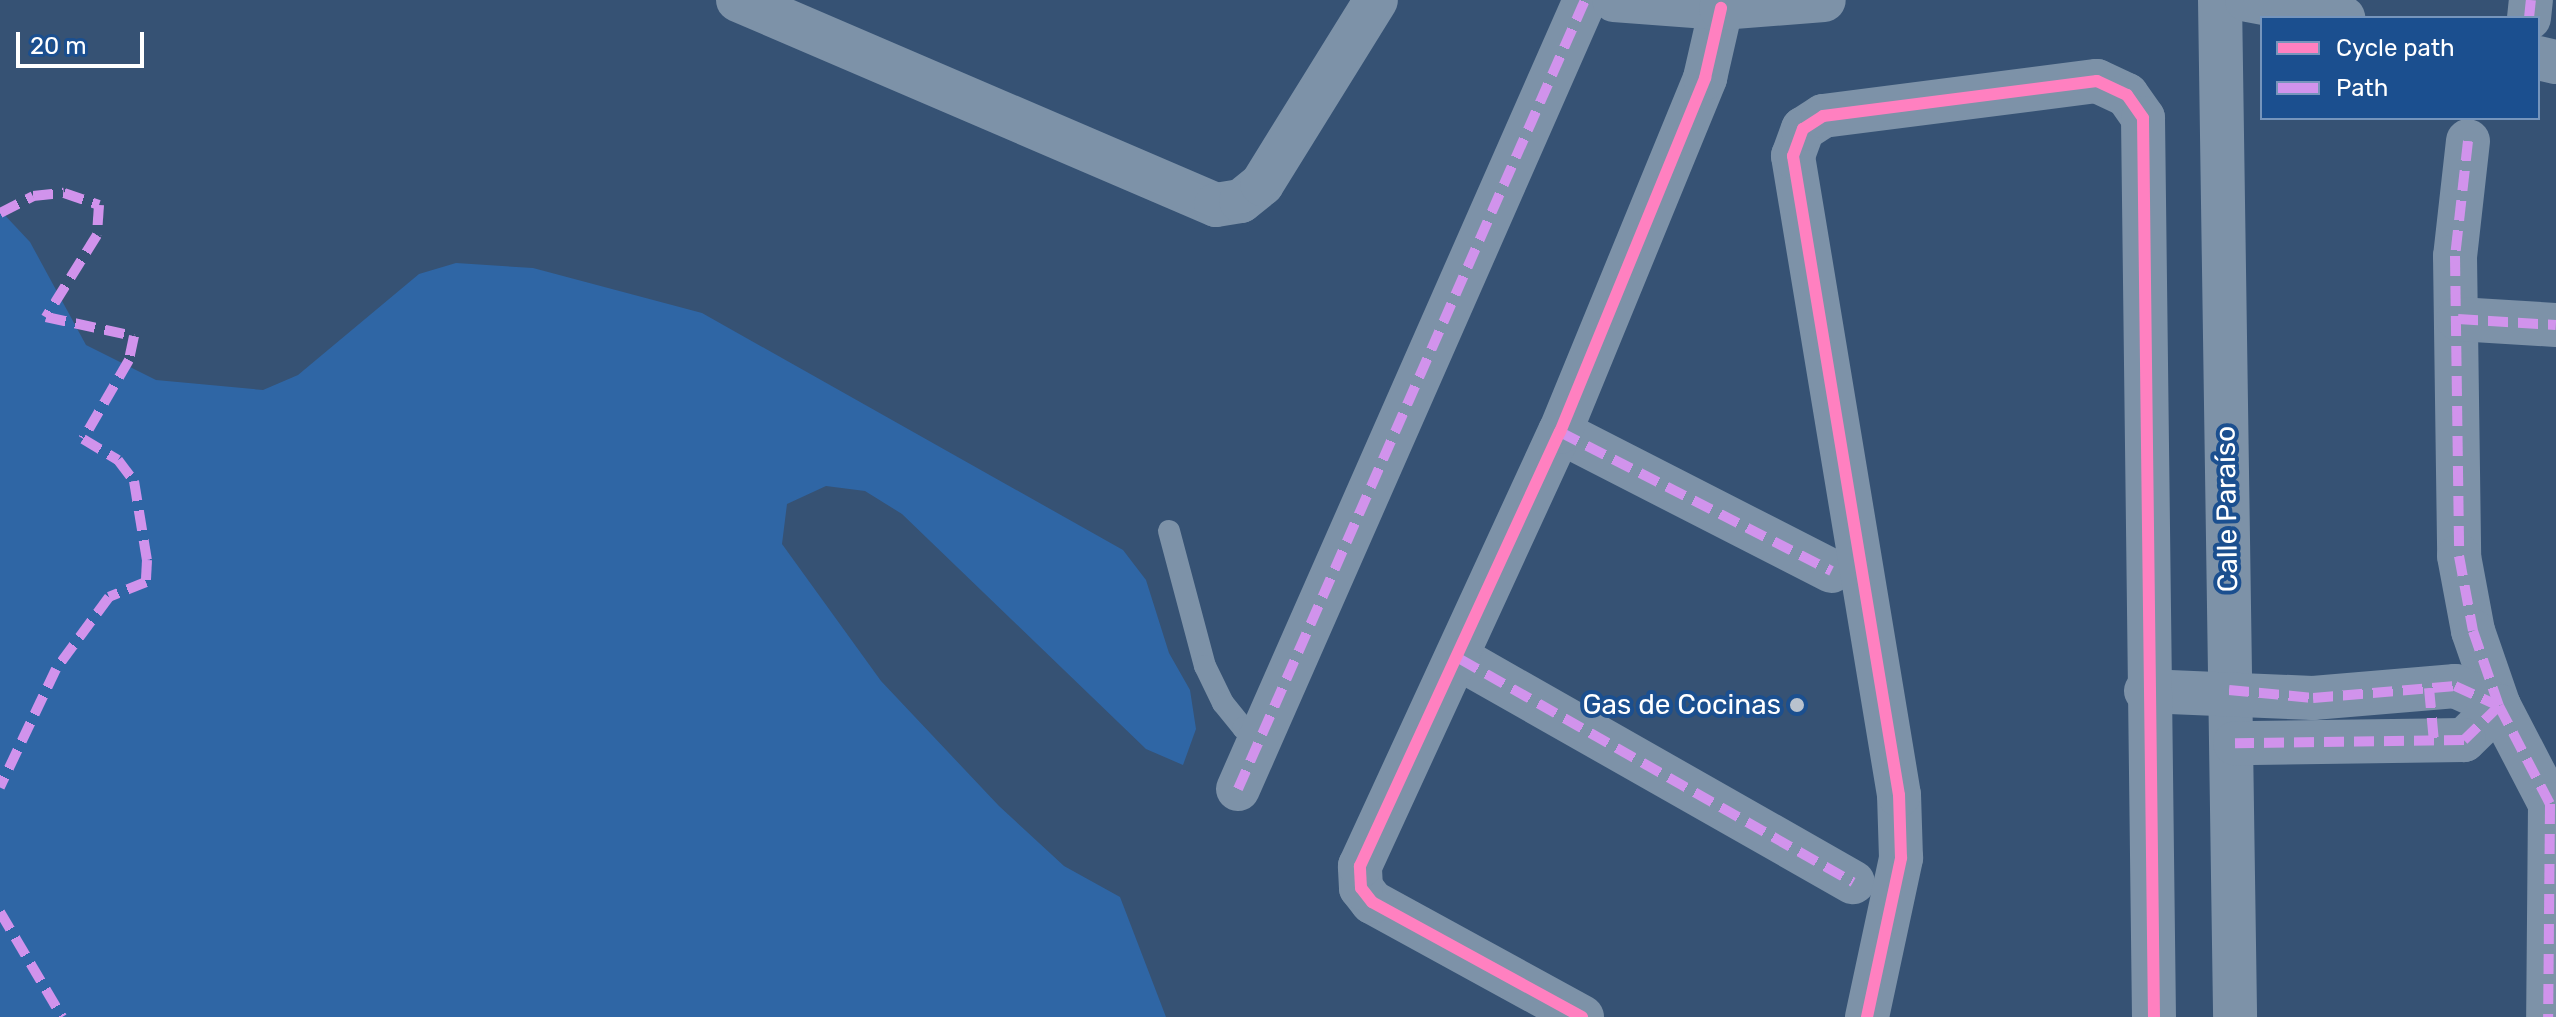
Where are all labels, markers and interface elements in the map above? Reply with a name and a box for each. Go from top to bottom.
scale bar [20,16,148,66]
legend [2260,16,2540,120]
text: 20 m [30,32,87,60]
text: Cycle path [2336,34,2455,62]
text: Path [2336,74,2388,102]
street label: Calle Paraíso [2209,426,2245,592]
place label: Gas de Cocinas [1582,688,1781,722]
marker: Gas de Cocinas [1788,696,1806,714]

